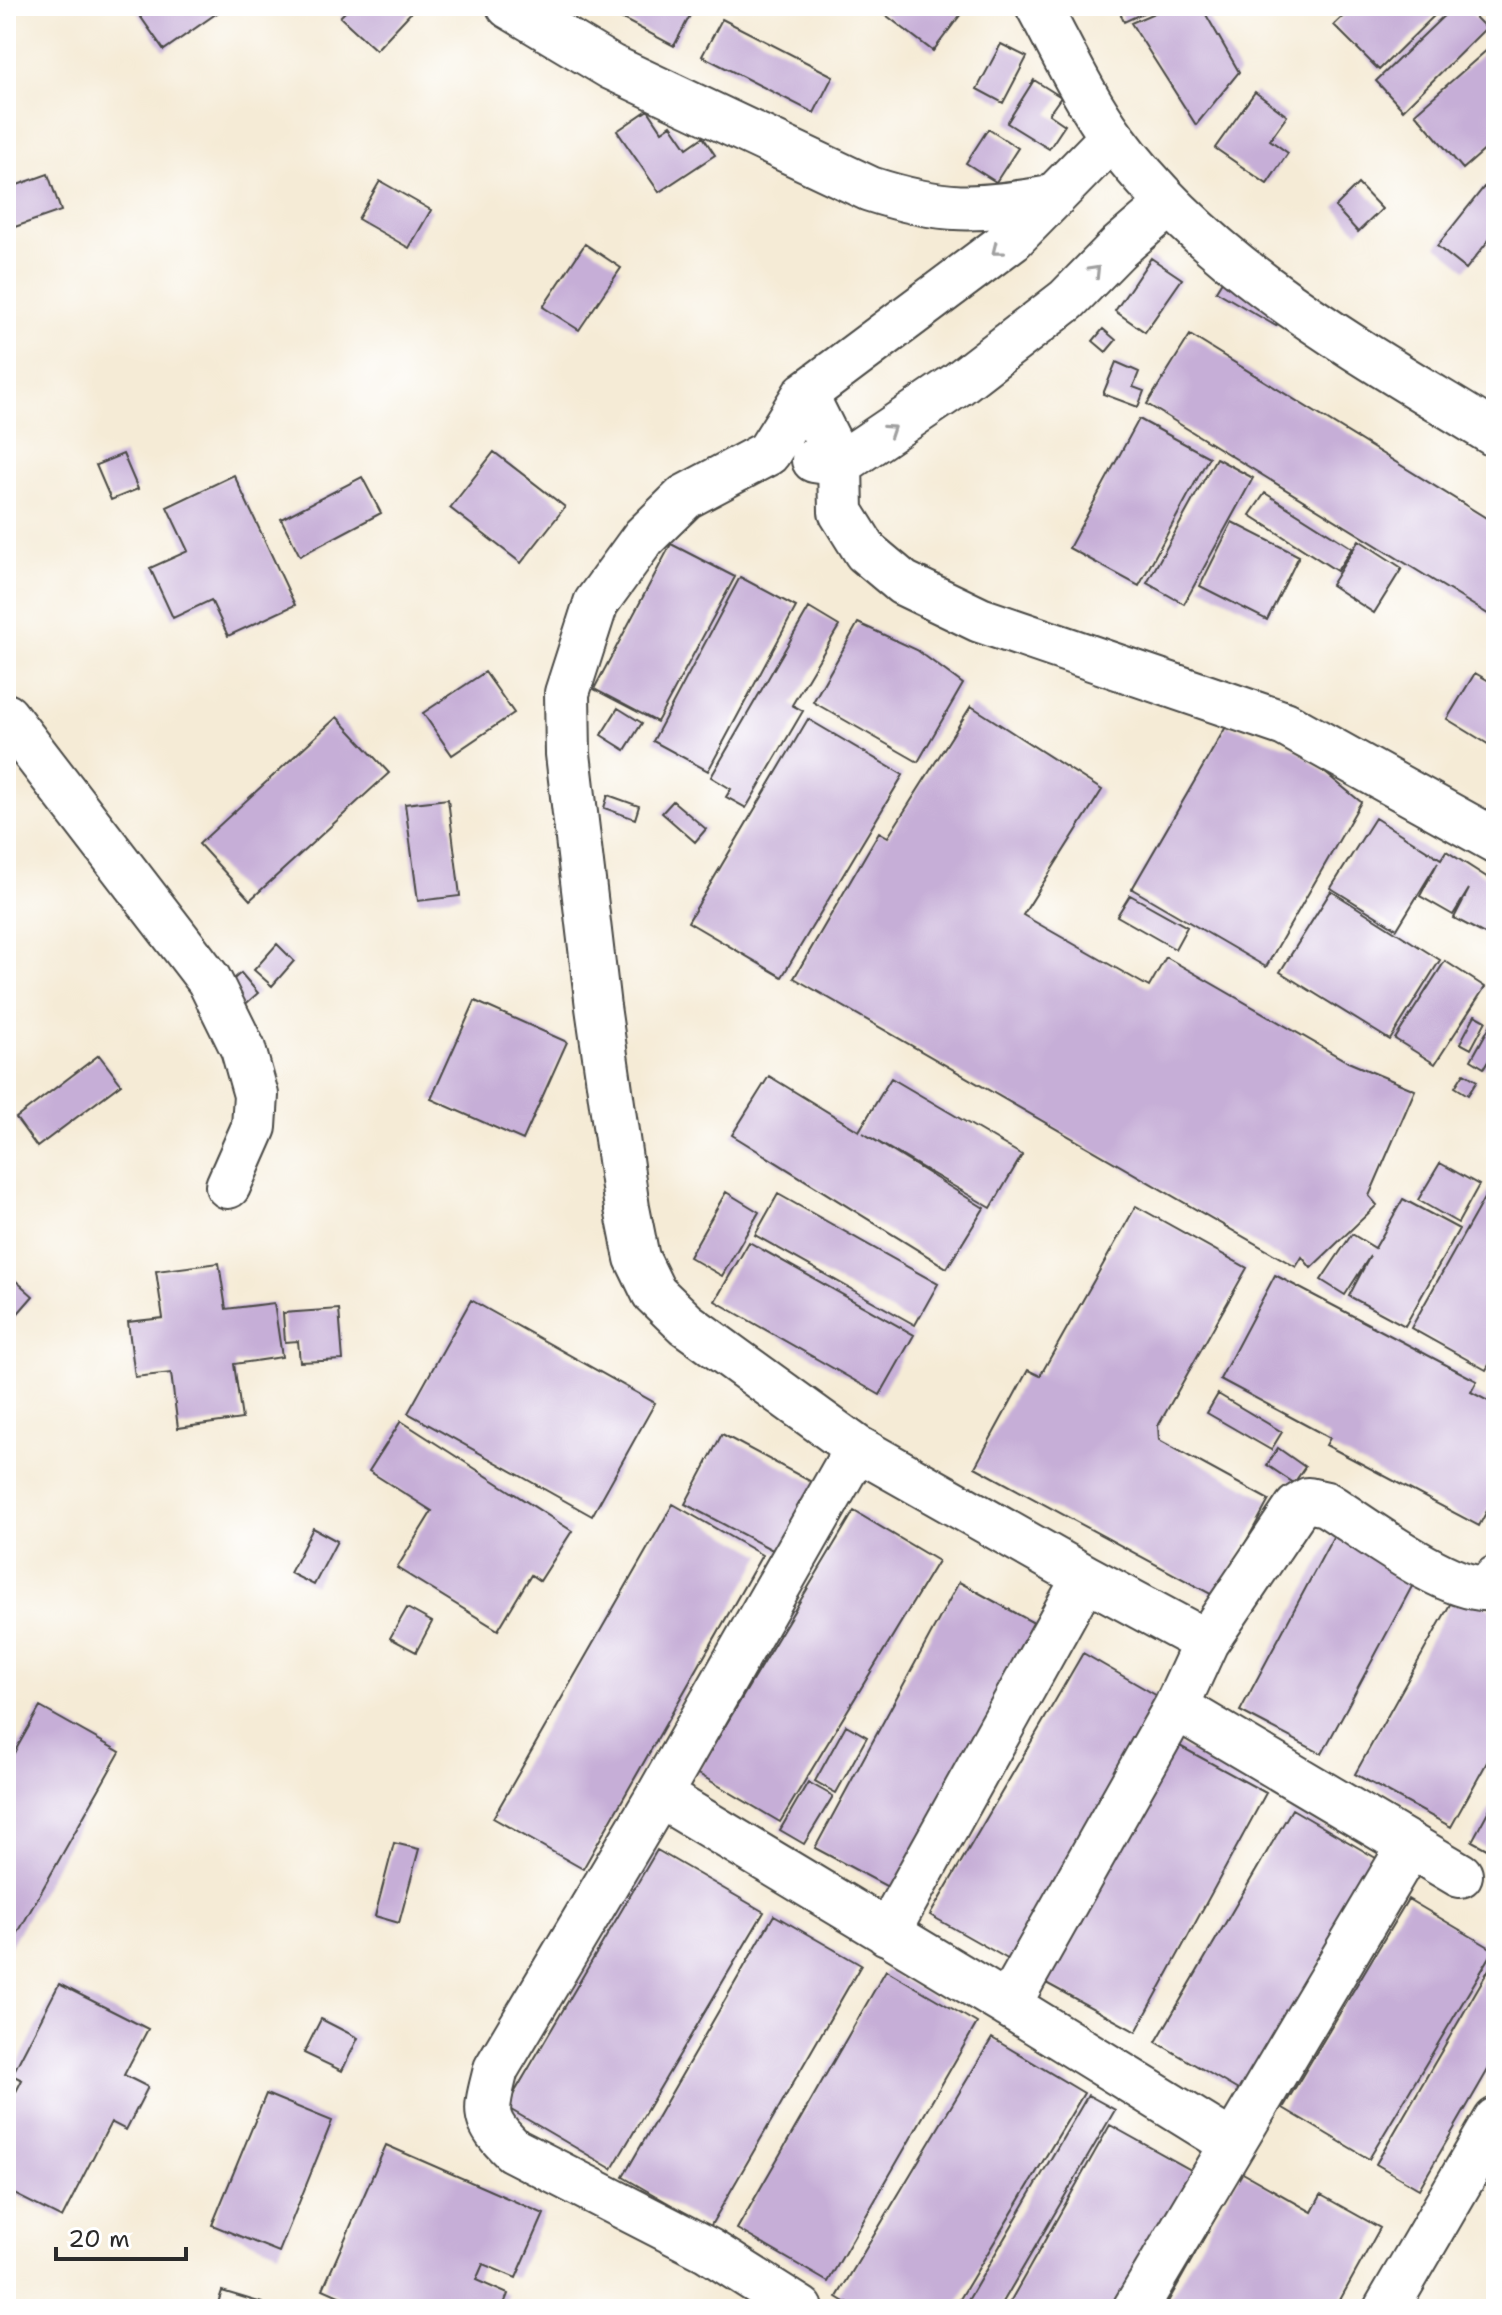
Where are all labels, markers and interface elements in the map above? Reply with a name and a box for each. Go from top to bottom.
one-way arrow [991,241,1006,255]
one-way arrow [1086,266,1100,280]
one-way arrow [882,425,896,440]
scale bar [56,2211,186,2261]
text: 20 m [68,2223,130,2255]

